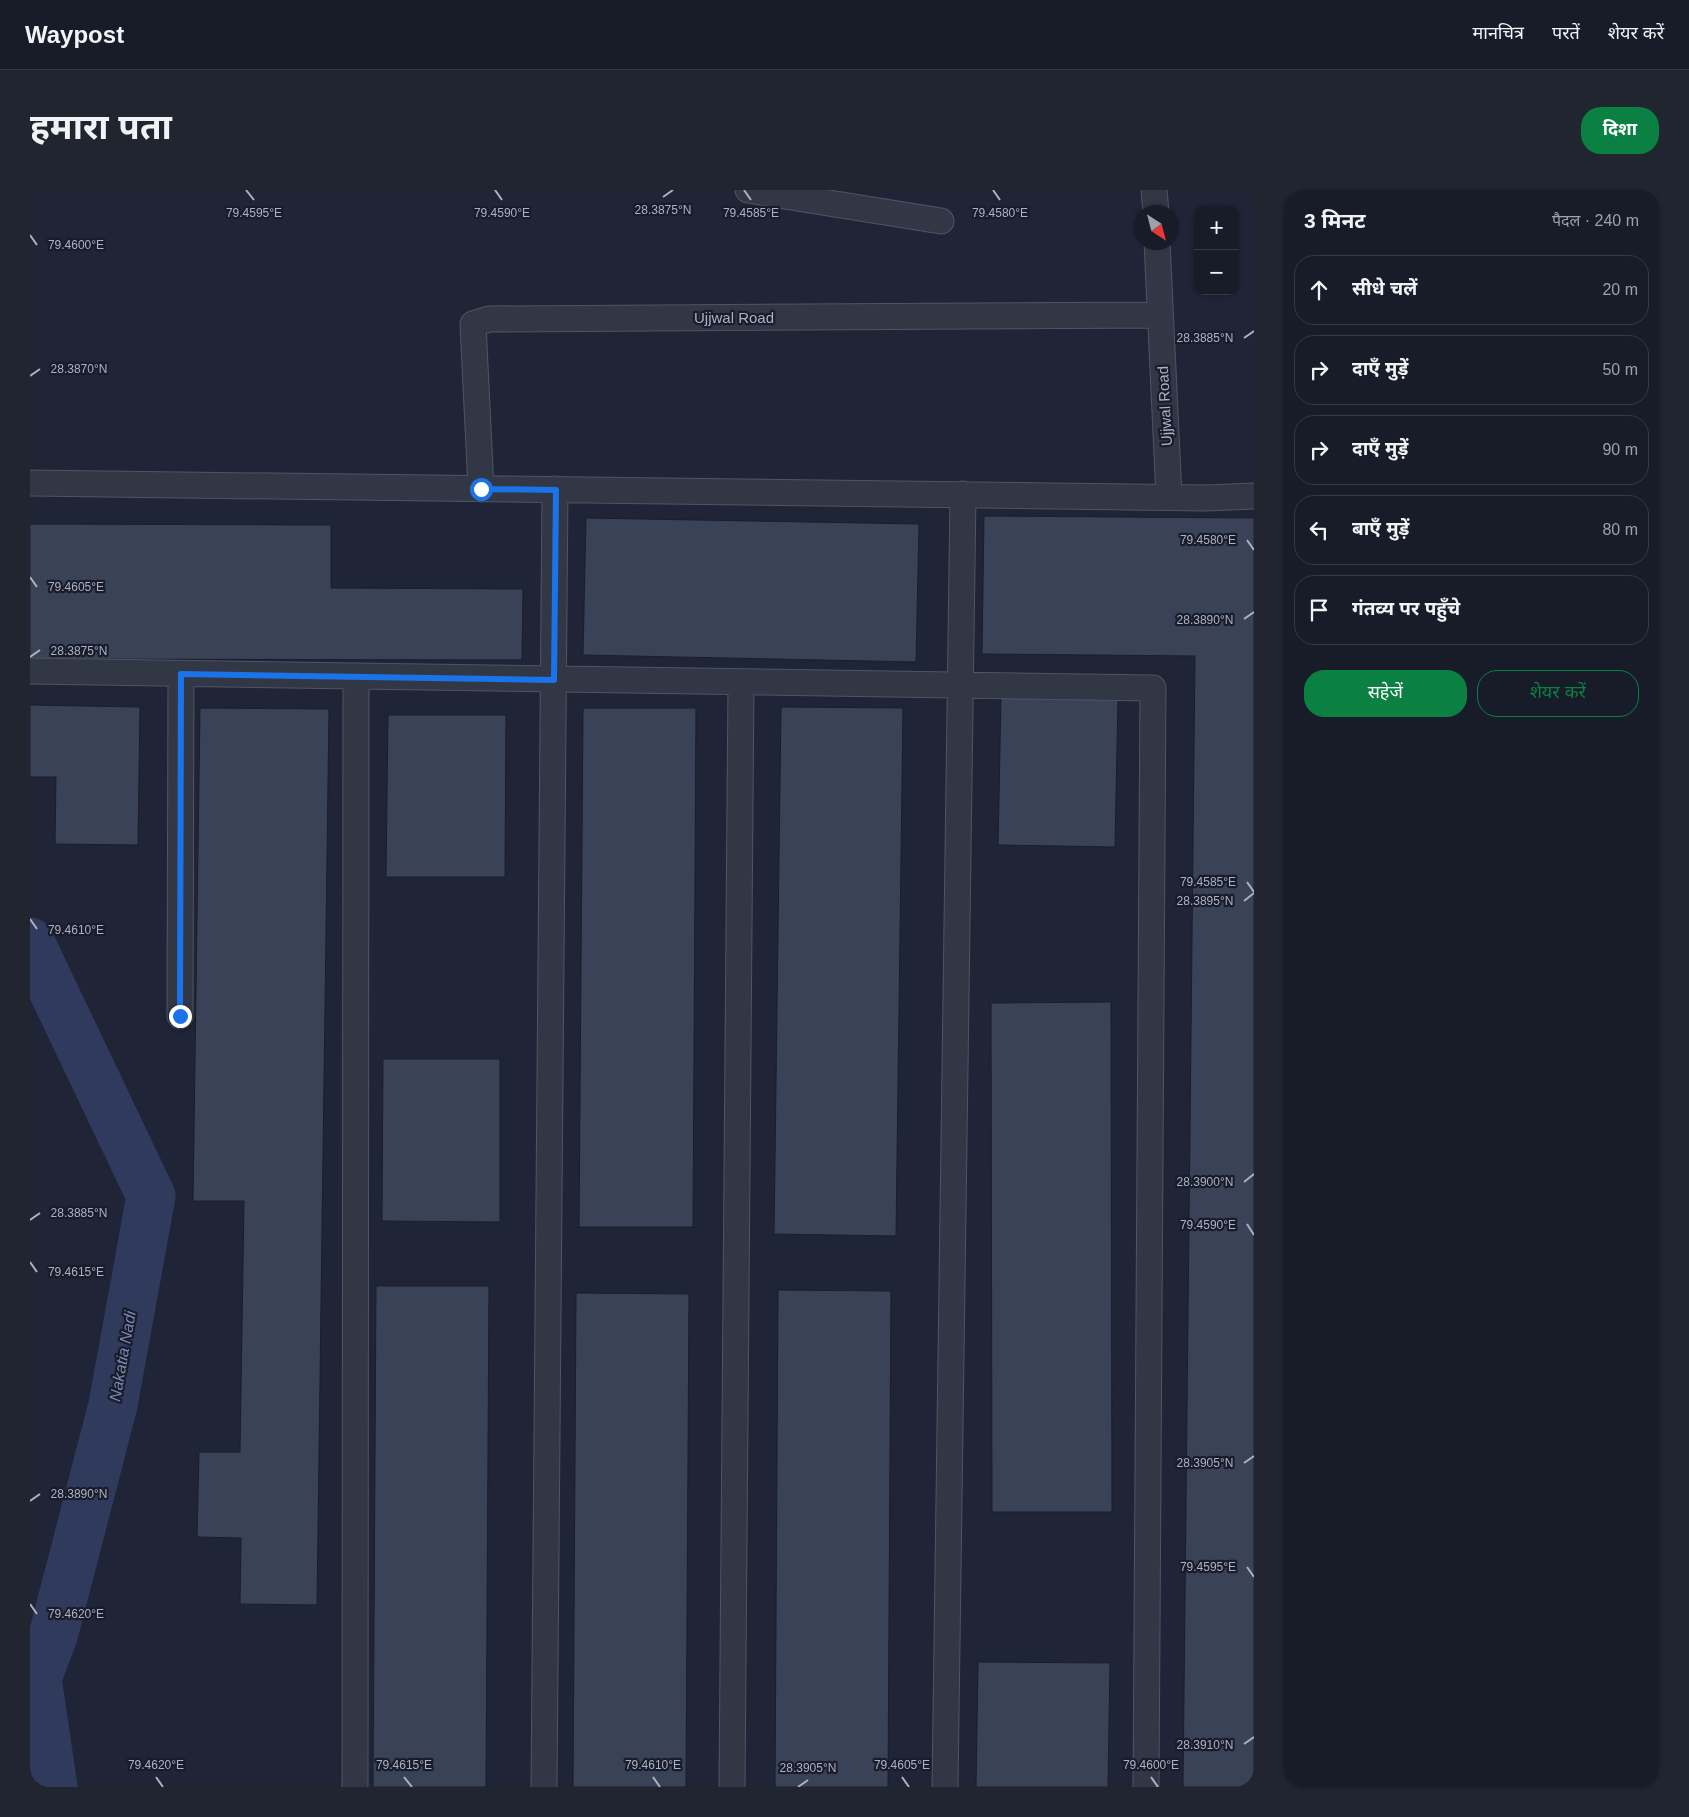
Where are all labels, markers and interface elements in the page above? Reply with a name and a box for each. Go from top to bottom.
text: Waypost [25,21,124,48]
text: मानचित्र [1472,23,1524,43]
text: परतें [1552,23,1580,43]
text: शेयर करें [1608,23,1664,43]
text: हमारा पता [30,107,172,146]
button: दिशा [1581,107,1659,154]
text: 28.3875°N [635,203,691,217]
north arrow [1134,205,1179,250]
map controls [1194,205,1239,295]
button: + [1194,205,1239,250]
text: 79.4595°E [226,206,282,220]
text: 79.4590°E [474,206,530,220]
text: 79.4585°E [723,206,779,220]
text: 79.4580°E [972,206,1028,220]
text: 3 मिनट [1304,209,1366,232]
text: पैदल · 240 m [1552,212,1639,229]
text: 79.4600°E [48,238,104,252]
button: − [1194,250,1239,295]
icon: ahead [1305,276,1333,304]
text: सीधे चलें [1352,278,1417,299]
text: 20 m [1602,281,1638,298]
street label: Ujjwal Road [694,309,774,326]
text: 28.3885°N [1177,331,1233,345]
icon: right [1305,356,1333,384]
text: दाएँ मुड़ें [1352,358,1408,379]
text: 50 m [1602,361,1638,378]
text: 28.3870°N [51,362,107,376]
street label: Ujjwal Road [1154,366,1175,446]
icon: right [1305,436,1333,464]
text: दाएँ मुड़ें [1352,438,1408,459]
text: 90 m [1602,441,1638,458]
route start [470,478,493,501]
icon: left [1305,516,1333,544]
text: बाएँ मुड़ें [1352,518,1409,539]
text: 80 m [1602,521,1638,538]
text: 79.4580°E [1180,533,1236,547]
text: 79.4605°E [48,580,104,594]
icon: arrive [1305,596,1333,624]
text: गंतव्य पर पहुँचे [1352,598,1460,619]
text: 28.3890°N [1177,613,1233,627]
text: 28.3875°N [51,644,107,658]
button: सहेजें [1304,670,1467,717]
button: शेयर करें [1477,670,1639,717]
text: 79.4585°E [1180,875,1236,889]
text: 28.3895°N [1177,894,1233,908]
text: 79.4610°E [48,923,104,937]
route end [169,1005,192,1028]
text: 28.3900°N [1177,1175,1233,1189]
text: 28.3885°N [51,1206,107,1220]
text: 79.4590°E [1180,1218,1236,1232]
text: 79.4615°E [48,1265,104,1279]
water label: Nakatia Nadi [106,1309,139,1403]
text: 28.3905°N [1177,1456,1233,1470]
text: 28.3890°N [51,1487,107,1501]
text: 79.4595°E [1180,1560,1236,1574]
text: 79.4620°E [48,1607,104,1621]
text: 28.3910°N [1177,1738,1233,1752]
text: 79.4620°E [128,1758,184,1772]
text: 79.4615°E [376,1758,432,1772]
text: 79.4610°E [625,1758,681,1772]
text: 79.4605°E [874,1758,930,1772]
text: 79.4600°E [1123,1758,1179,1772]
text: 28.3905°N [780,1761,836,1775]

